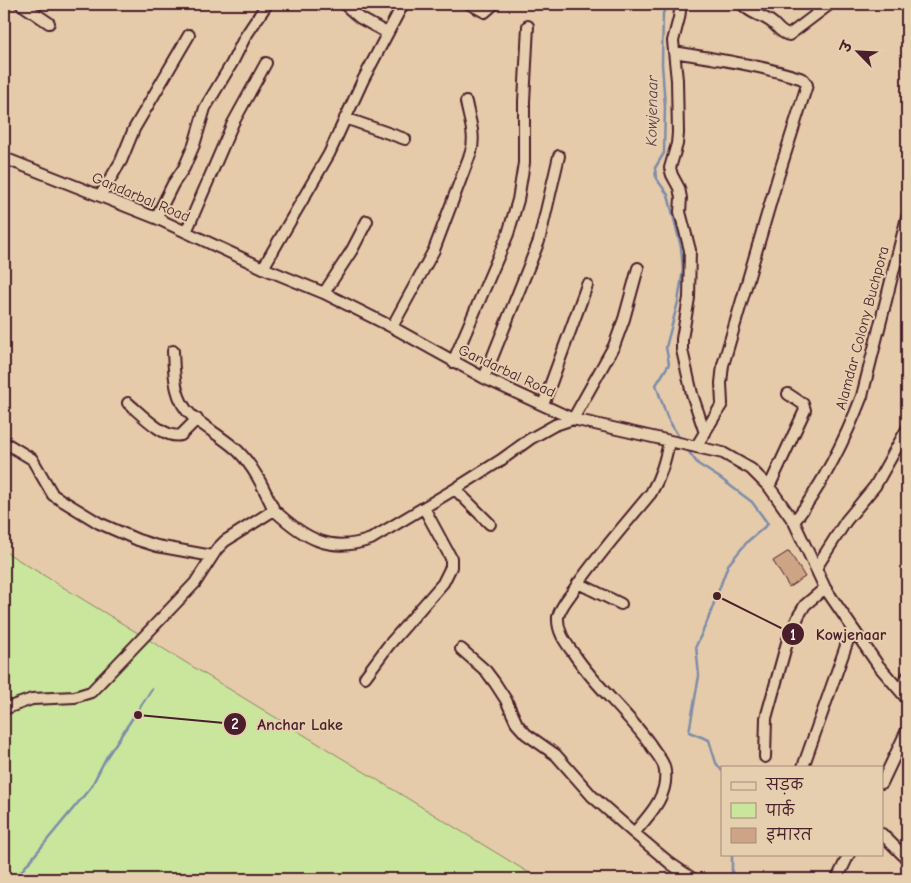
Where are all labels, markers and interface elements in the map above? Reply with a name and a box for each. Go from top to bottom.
north arrow [834,28,884,78]
text: उ [836,38,857,56]
water label: Kowjenaar [642,75,662,147]
street label: Gandarbal Road [89,168,193,226]
street label: Alamdar Colony Buchpora [831,244,893,412]
street label: Gandarbal Road [456,341,558,401]
callout: Kowjenaar [781,619,896,650]
text: 1 [790,626,796,644]
text: Kowjenaar [816,626,887,644]
callout: Anchar Lake [222,709,353,740]
text: 2 [231,715,239,733]
text: Anchar Lake [257,716,343,734]
legend [721,766,884,856]
text: सड़क [765,776,804,795]
text: पार्क [765,799,796,820]
text: इमारत [766,826,813,844]

